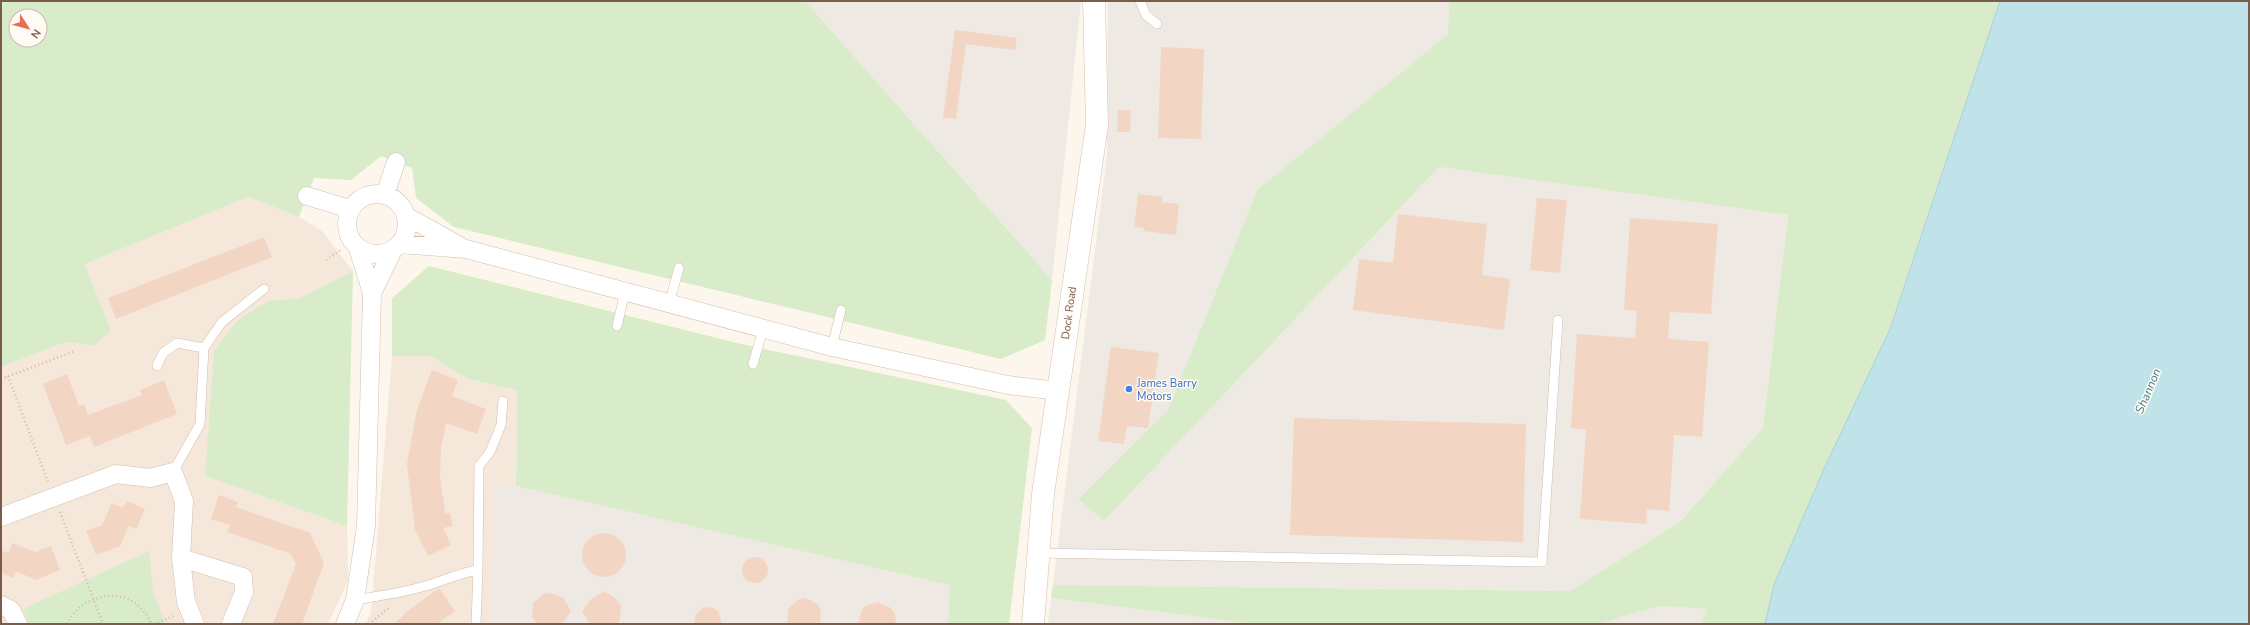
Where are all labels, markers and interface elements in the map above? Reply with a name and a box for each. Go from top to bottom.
north arrow [8,8,48,48]
text: N [27,26,44,41]
street label: Dock Road [1058,286,1080,340]
water label: Shannon [2131,366,2165,416]
place label: James Barry Motors [1136,376,1197,404]
marker: James Barry Motors [1124,384,1134,394]

